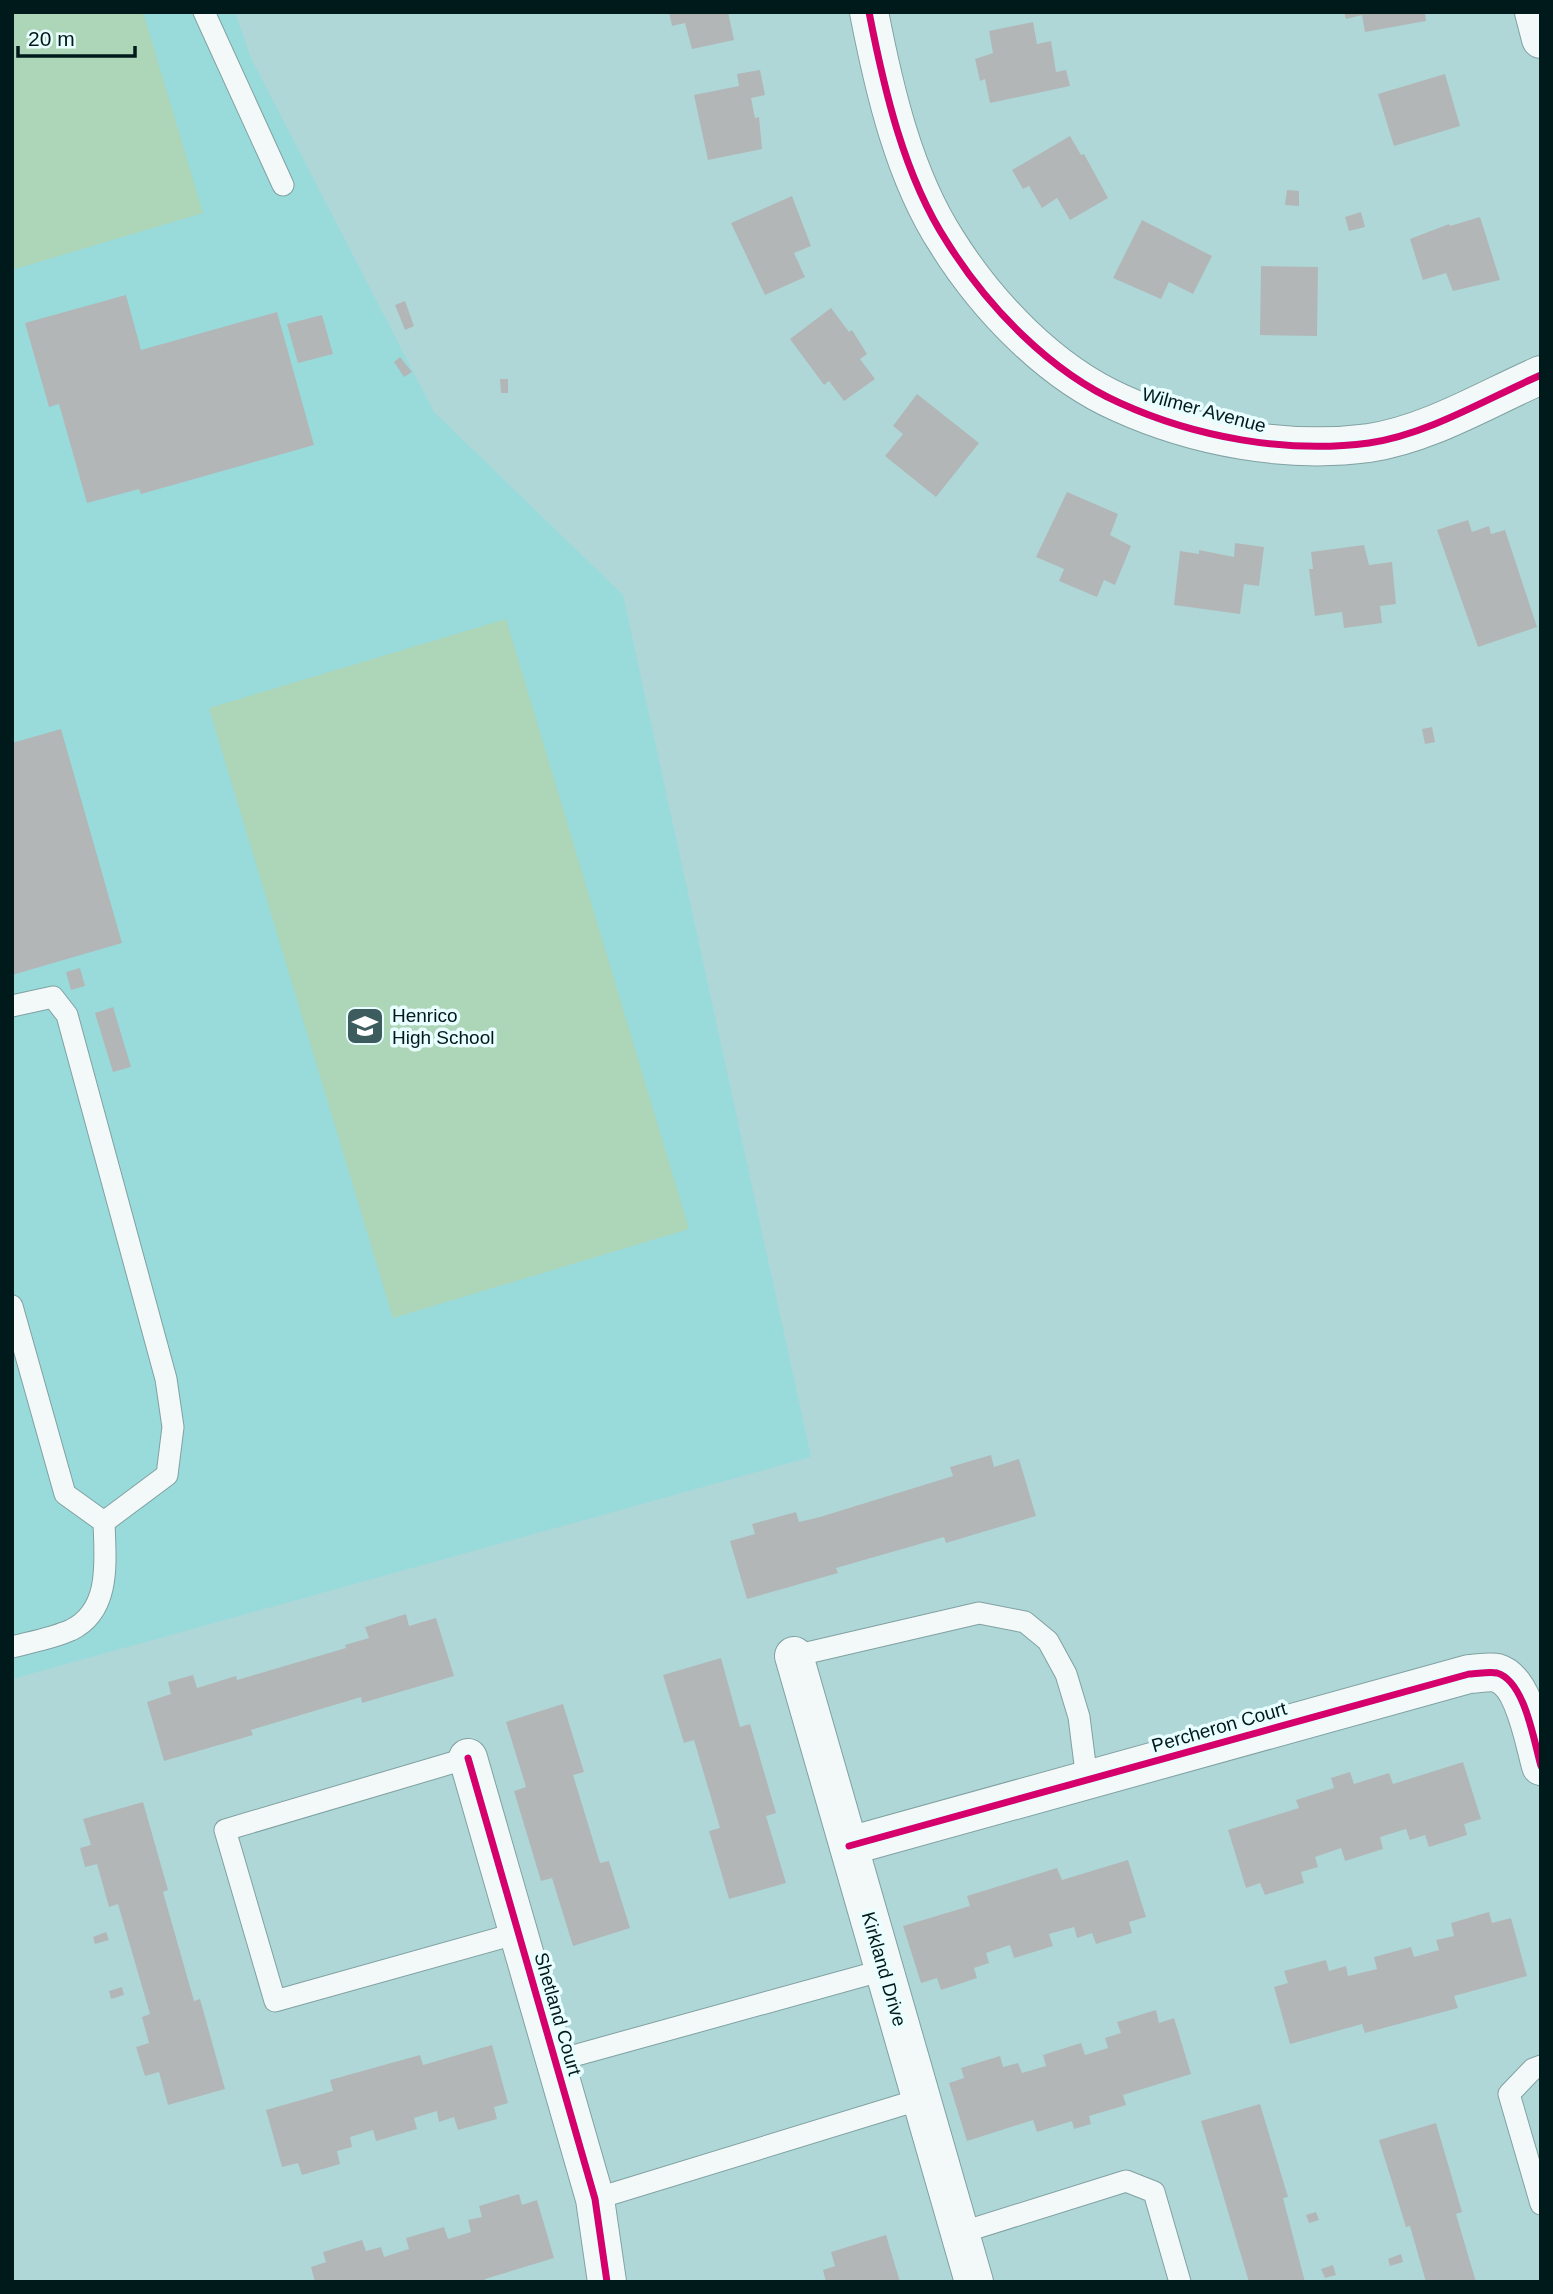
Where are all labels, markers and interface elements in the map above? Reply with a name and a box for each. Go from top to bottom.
scale bar [18,14,135,58]
text: 20 m [28,27,75,50]
street label: Wilmer Avenue [1140,383,1268,437]
school or university icon: Henrico High School [344,1005,386,1047]
place label: Henrico High School [392,1005,494,1048]
street label: Percheron Court [1149,1697,1290,1756]
street label: Kirkland Drive [858,1909,910,2029]
street label: Shetland Court [530,1950,586,2079]

